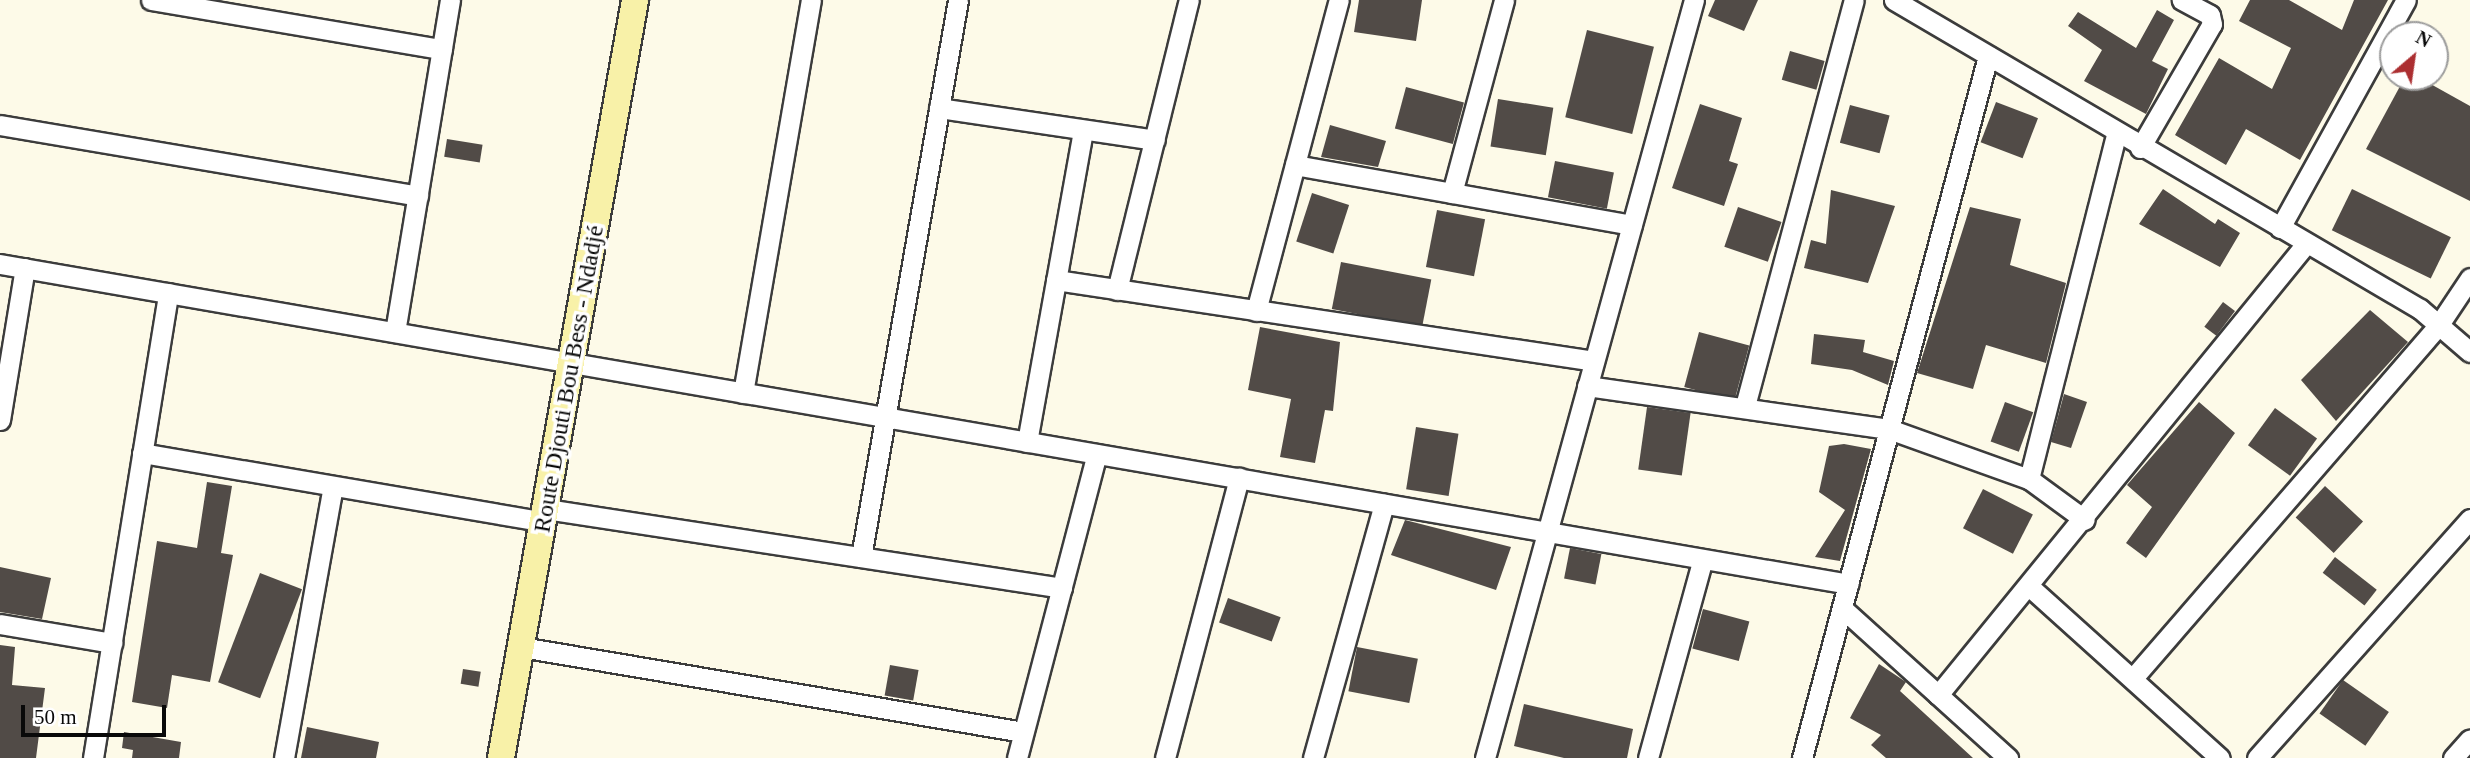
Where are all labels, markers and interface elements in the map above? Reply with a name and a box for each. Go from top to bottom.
north arrow [2379,21,2449,91]
text: N [2412,26,2435,51]
street label: Route Djouti Bou Bess - Ndadjé [528,223,610,535]
scale bar [24,692,170,736]
text: 50 m [34,705,77,729]

